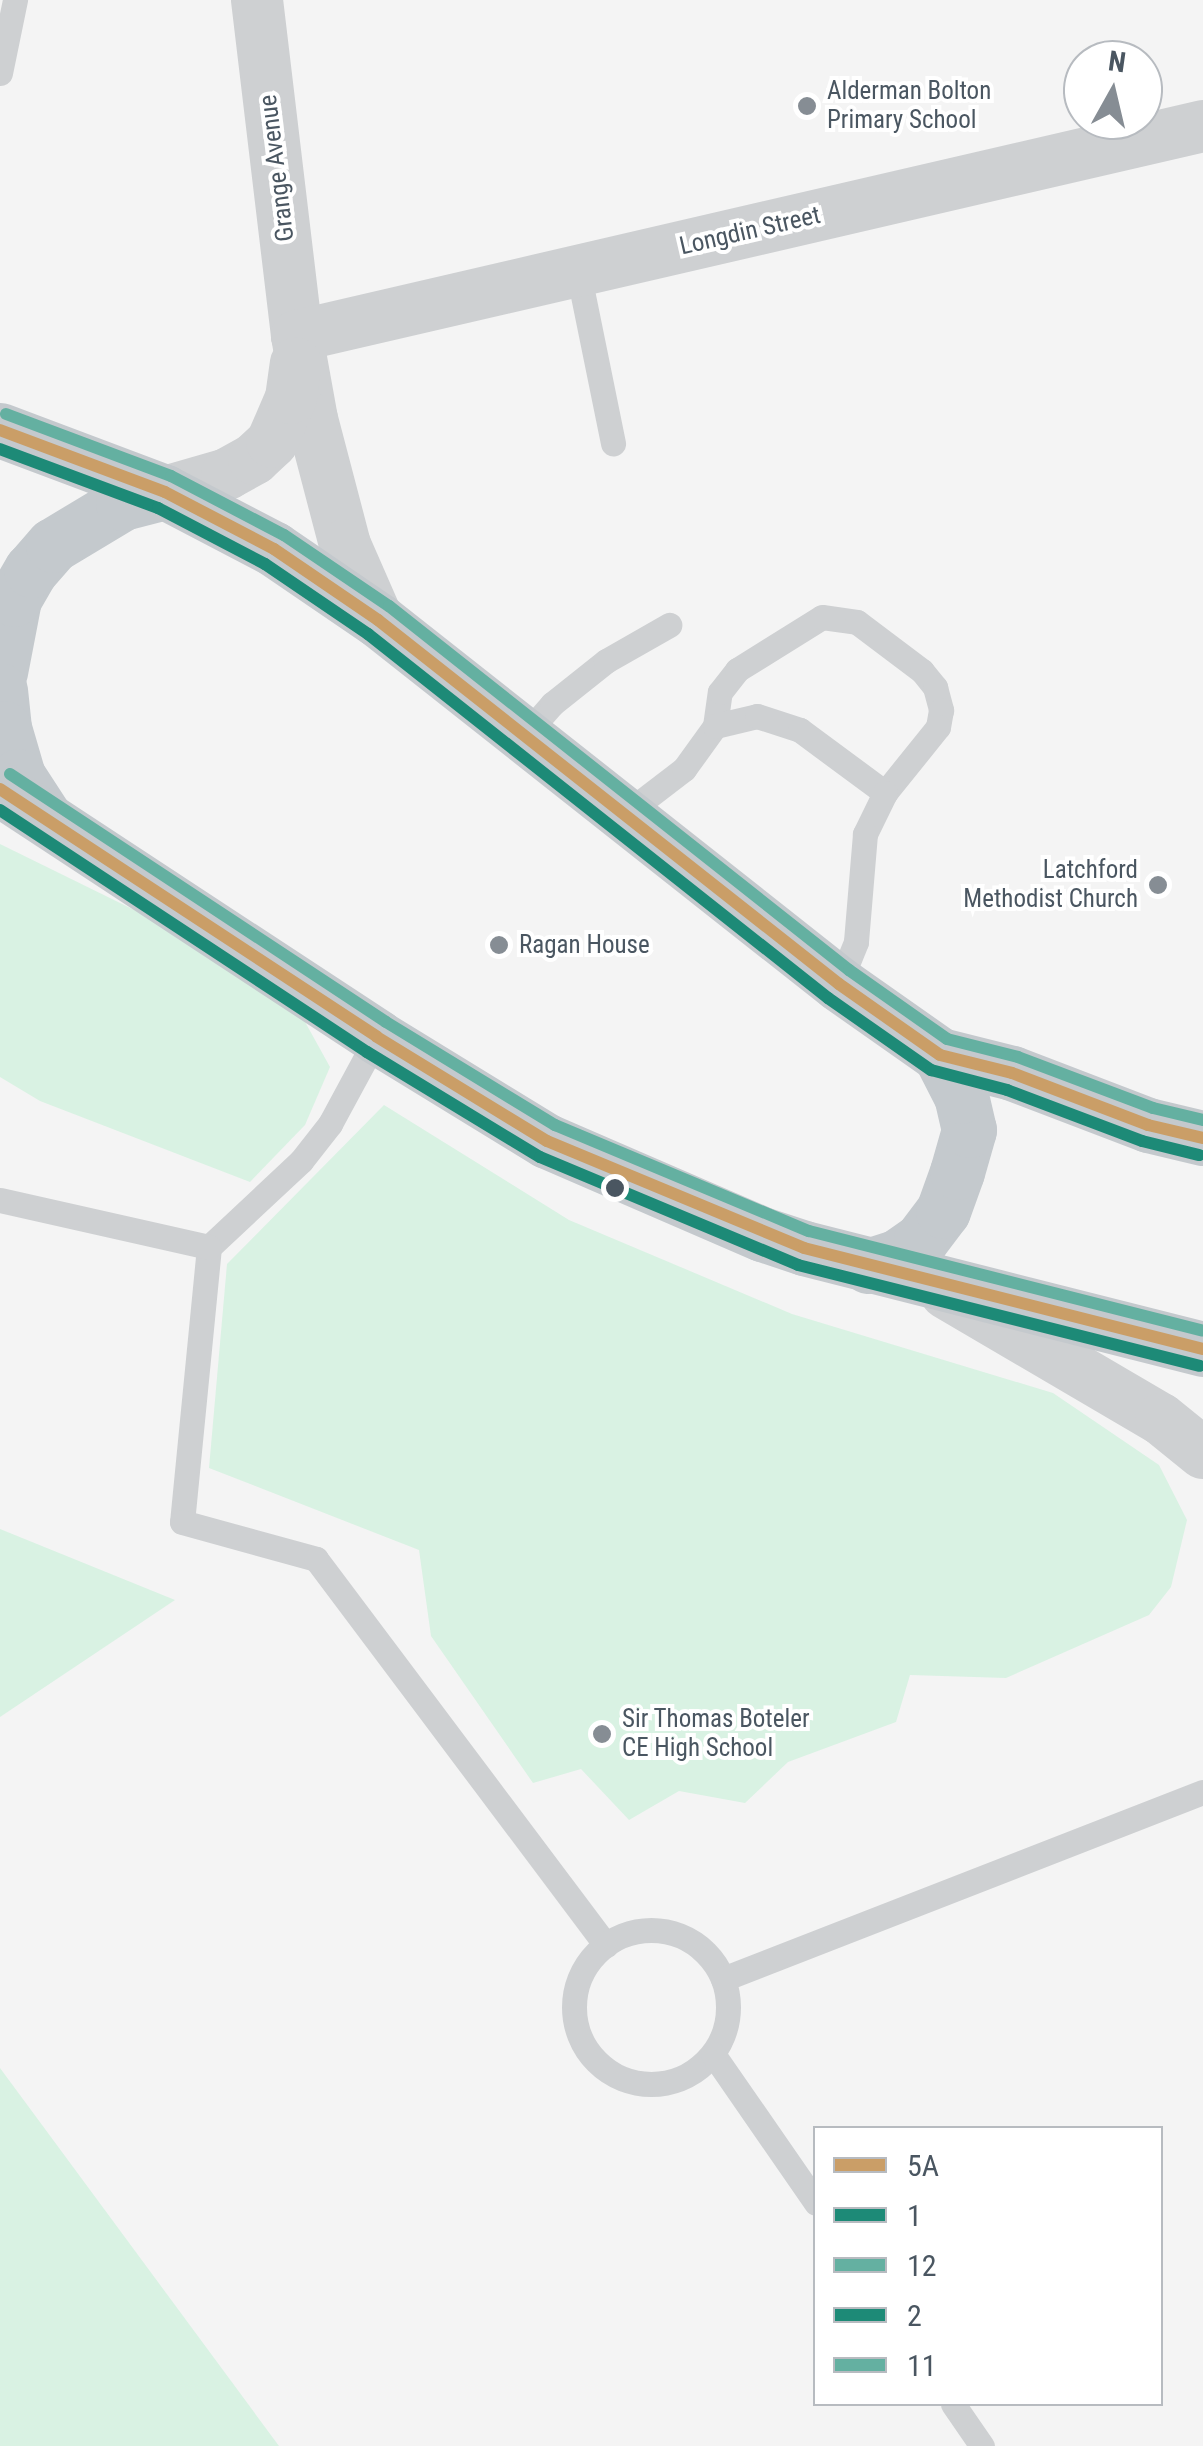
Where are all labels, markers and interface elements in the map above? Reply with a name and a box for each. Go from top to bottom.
north arrow [1063,40,1163,140]
text: N [1106,44,1128,79]
place label: Alderman Bolton Primary School [827,77,991,136]
street label: Grange Avenue [253,93,301,243]
marker: Alderman Bolton Primary School [796,95,818,117]
street label: Longdin Street [677,200,823,262]
place label: Latchford Methodist Church [963,856,1138,915]
marker: Latchford Methodist Church [1147,874,1169,896]
place label: Ragan House [519,930,650,960]
marker: Ragan House [488,934,510,956]
unlabelled marker [605,1178,625,1198]
place label: Sir Thomas Boteler CE High School [622,1705,810,1764]
marker: Sir Thomas Boteler CE High School [591,1723,613,1745]
legend [813,2126,1163,2406]
text: 5A [907,2148,939,2183]
text: 1 [907,2198,922,2233]
text: 12 [907,2248,937,2283]
text: 2 [907,2298,922,2333]
text: 11 [907,2348,937,2383]

